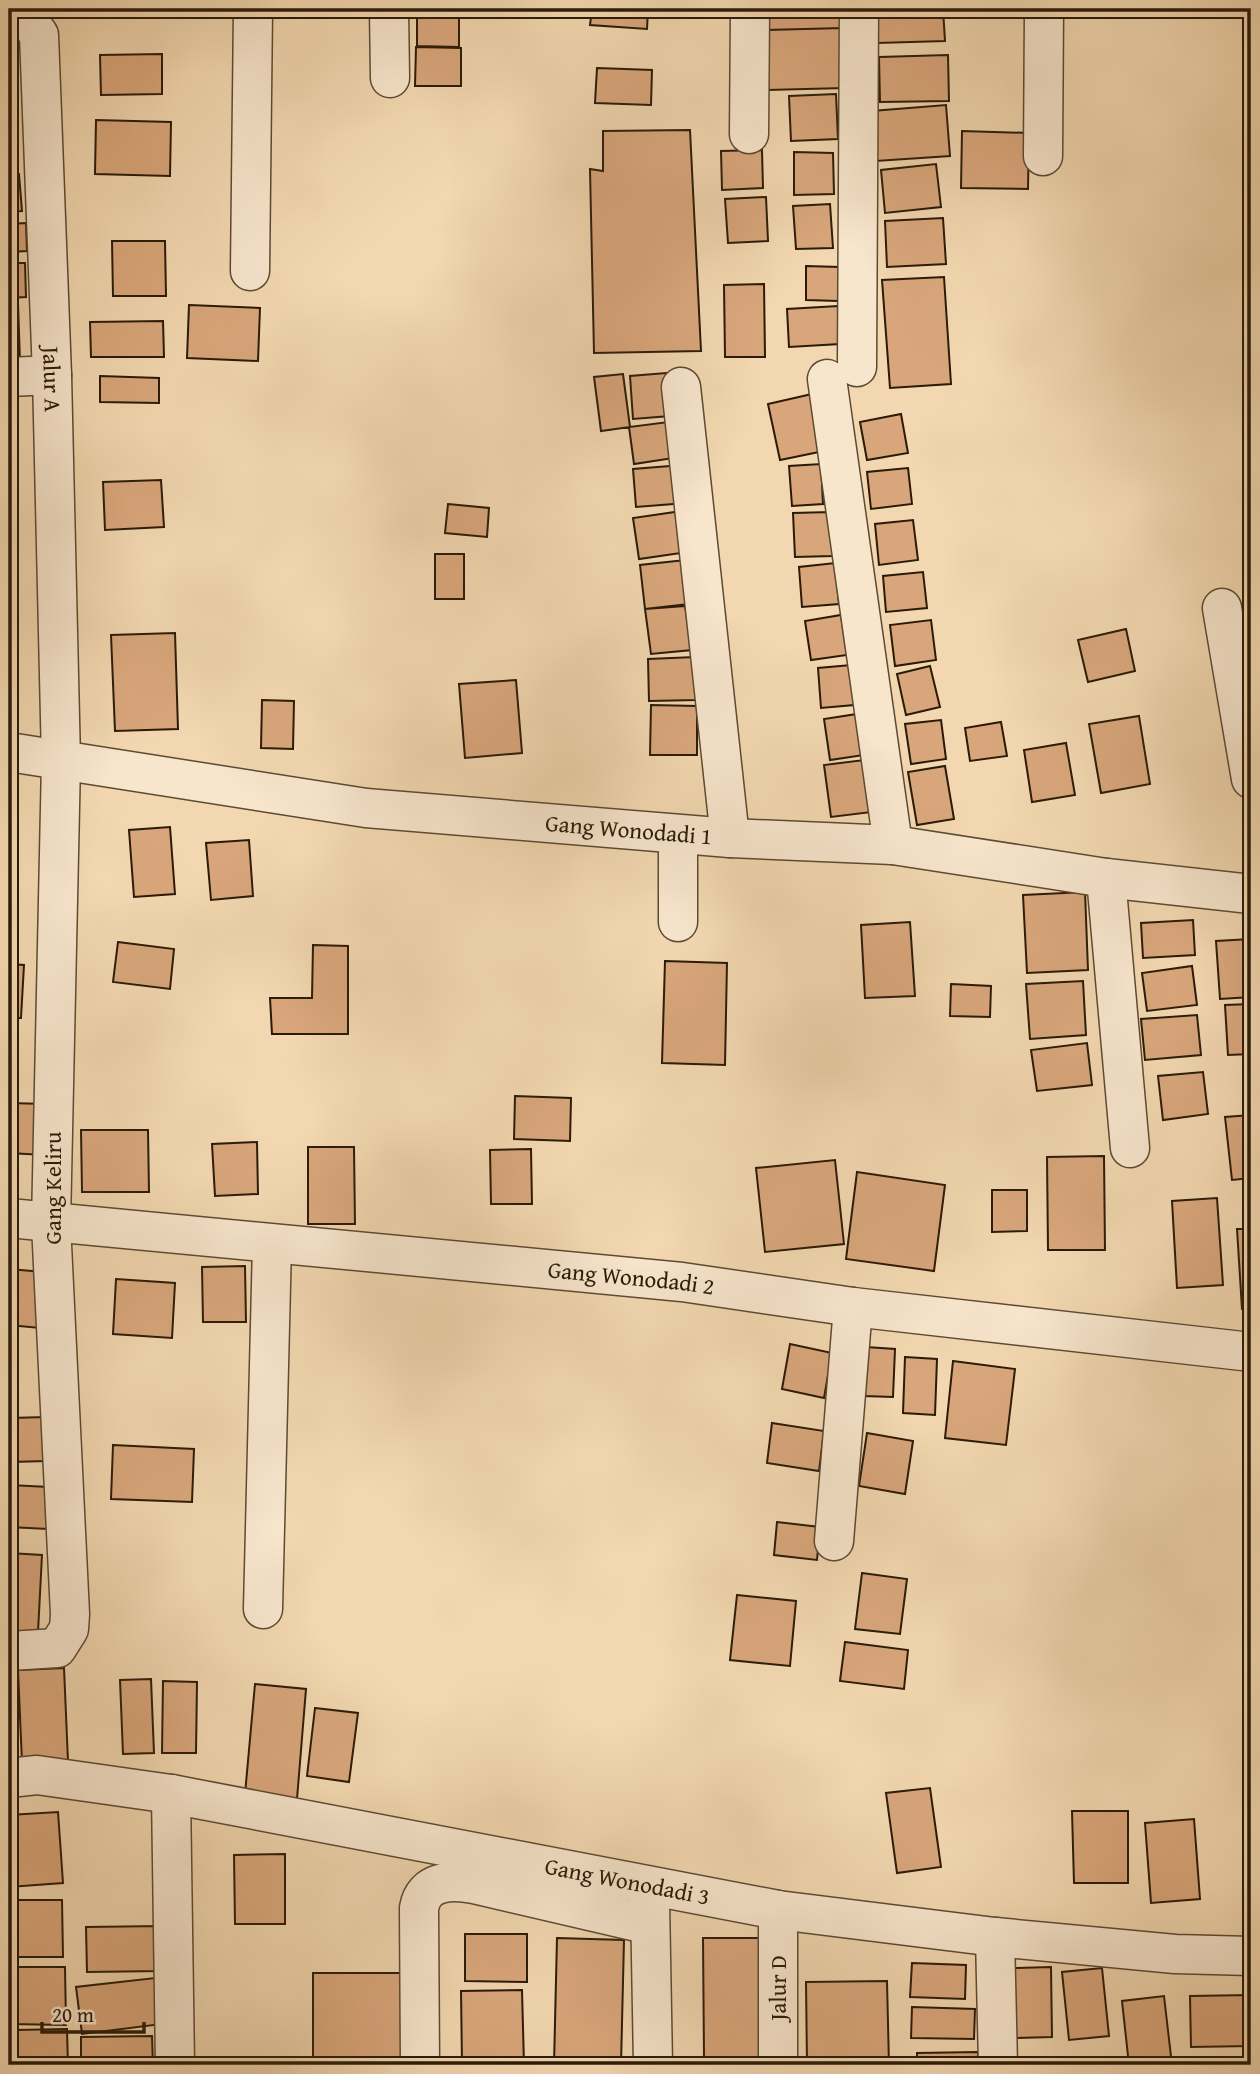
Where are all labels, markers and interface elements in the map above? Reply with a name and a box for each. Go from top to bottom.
street label: Jalur A [35,343,70,413]
street label: Gang Wonodadi 1 [544,806,713,852]
street label: Gang Keliru [36,1131,69,1245]
street label: Gang Wonodadi 2 [547,1252,717,1303]
street label: Gang Wonodadi 3 [542,1849,712,1913]
street label: Jalur D [761,1955,794,2024]
scale bar [42,1990,144,2034]
text: 20 m [52,1999,94,2030]

